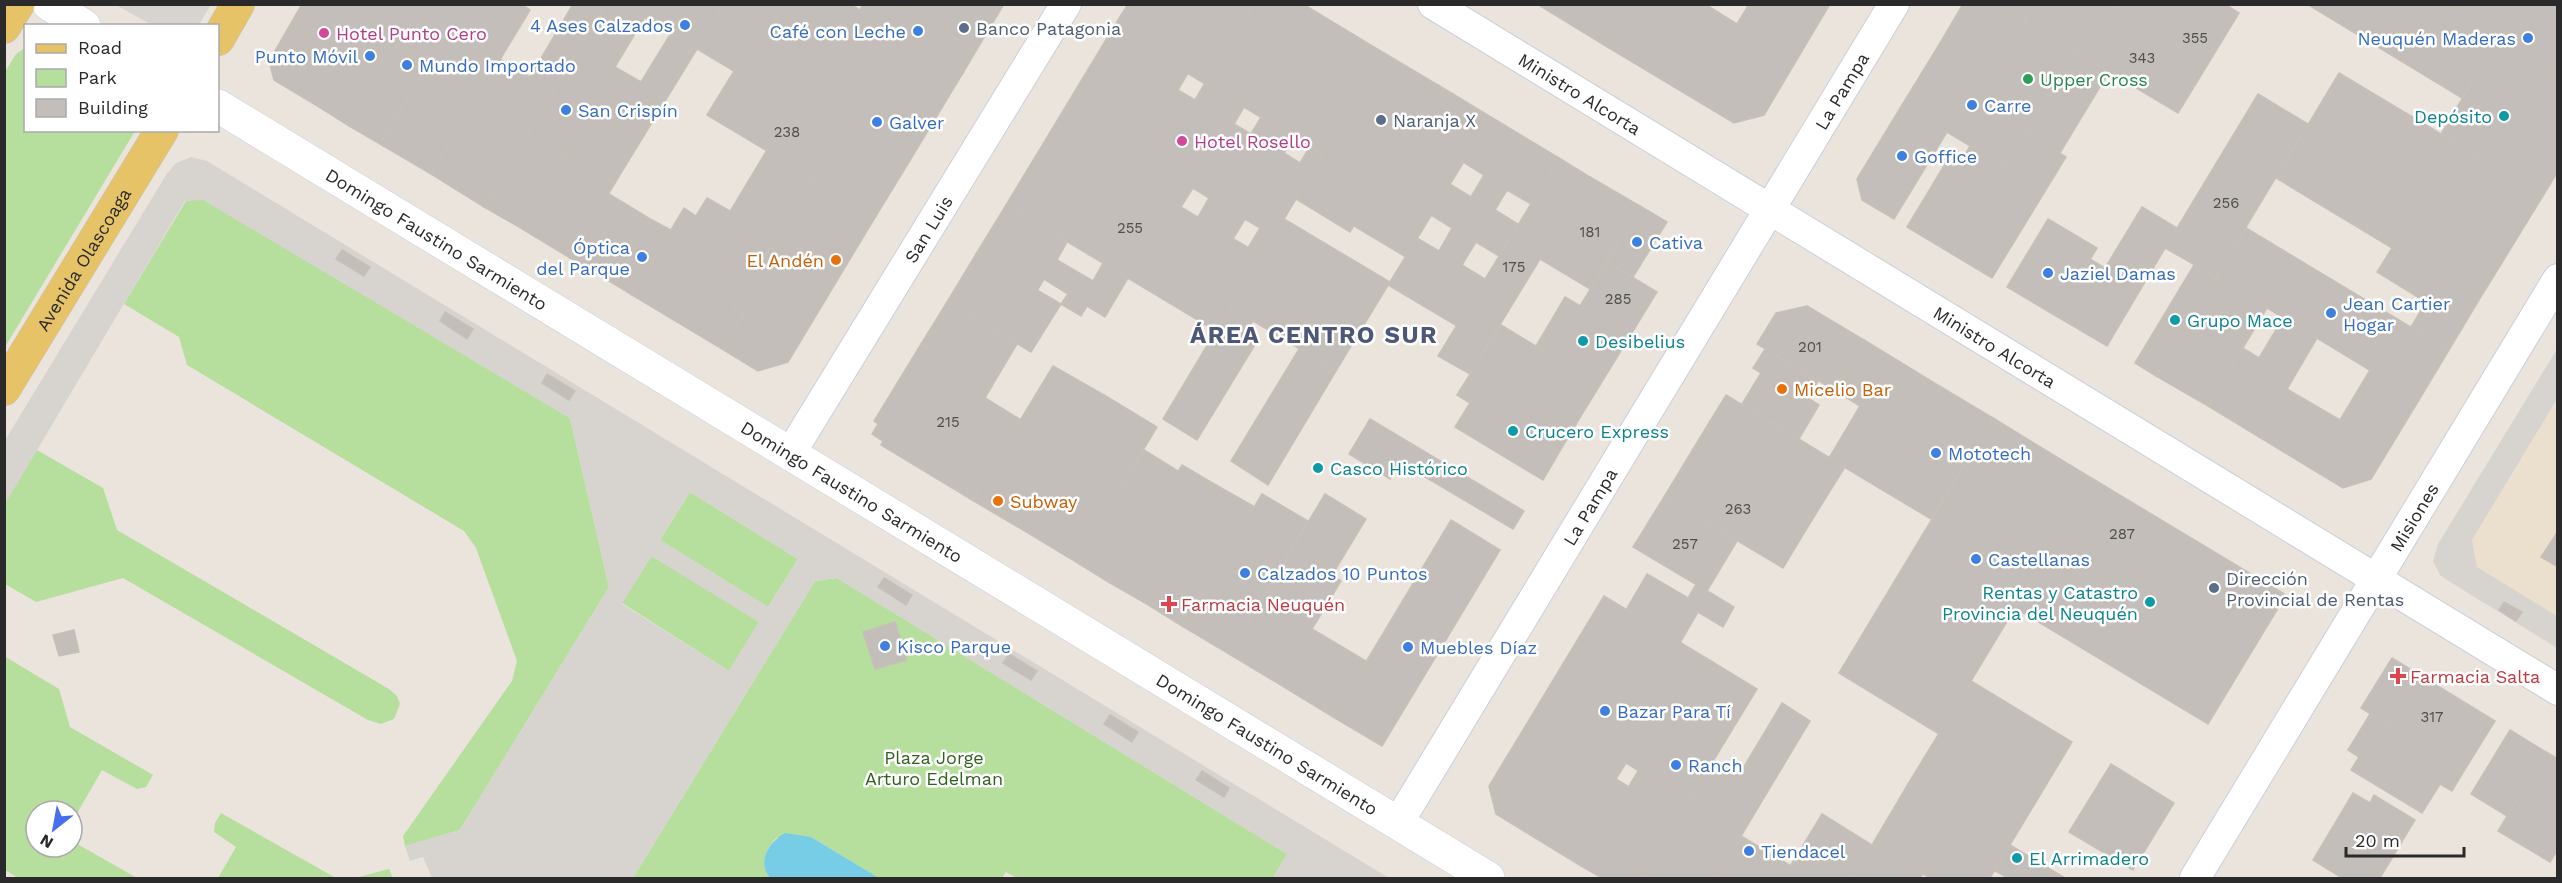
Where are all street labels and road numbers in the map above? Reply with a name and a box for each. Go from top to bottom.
street label: Ministro Alcorta [1515,48,1645,139]
street label: La Pampa [1810,48,1873,133]
street label: Domingo Faustino Sarmiento [322,164,551,314]
street label: Avenida Olascoaga [32,184,135,335]
street label: San Luis [900,192,957,266]
street label: Ministro Alcorta [1930,301,2060,392]
street label: Domingo Faustino Sarmiento [737,416,967,567]
street label: La Pampa [1558,464,1621,549]
street label: Misiones [2385,479,2442,555]
street label: Domingo Faustino Sarmiento [1153,669,1382,819]

